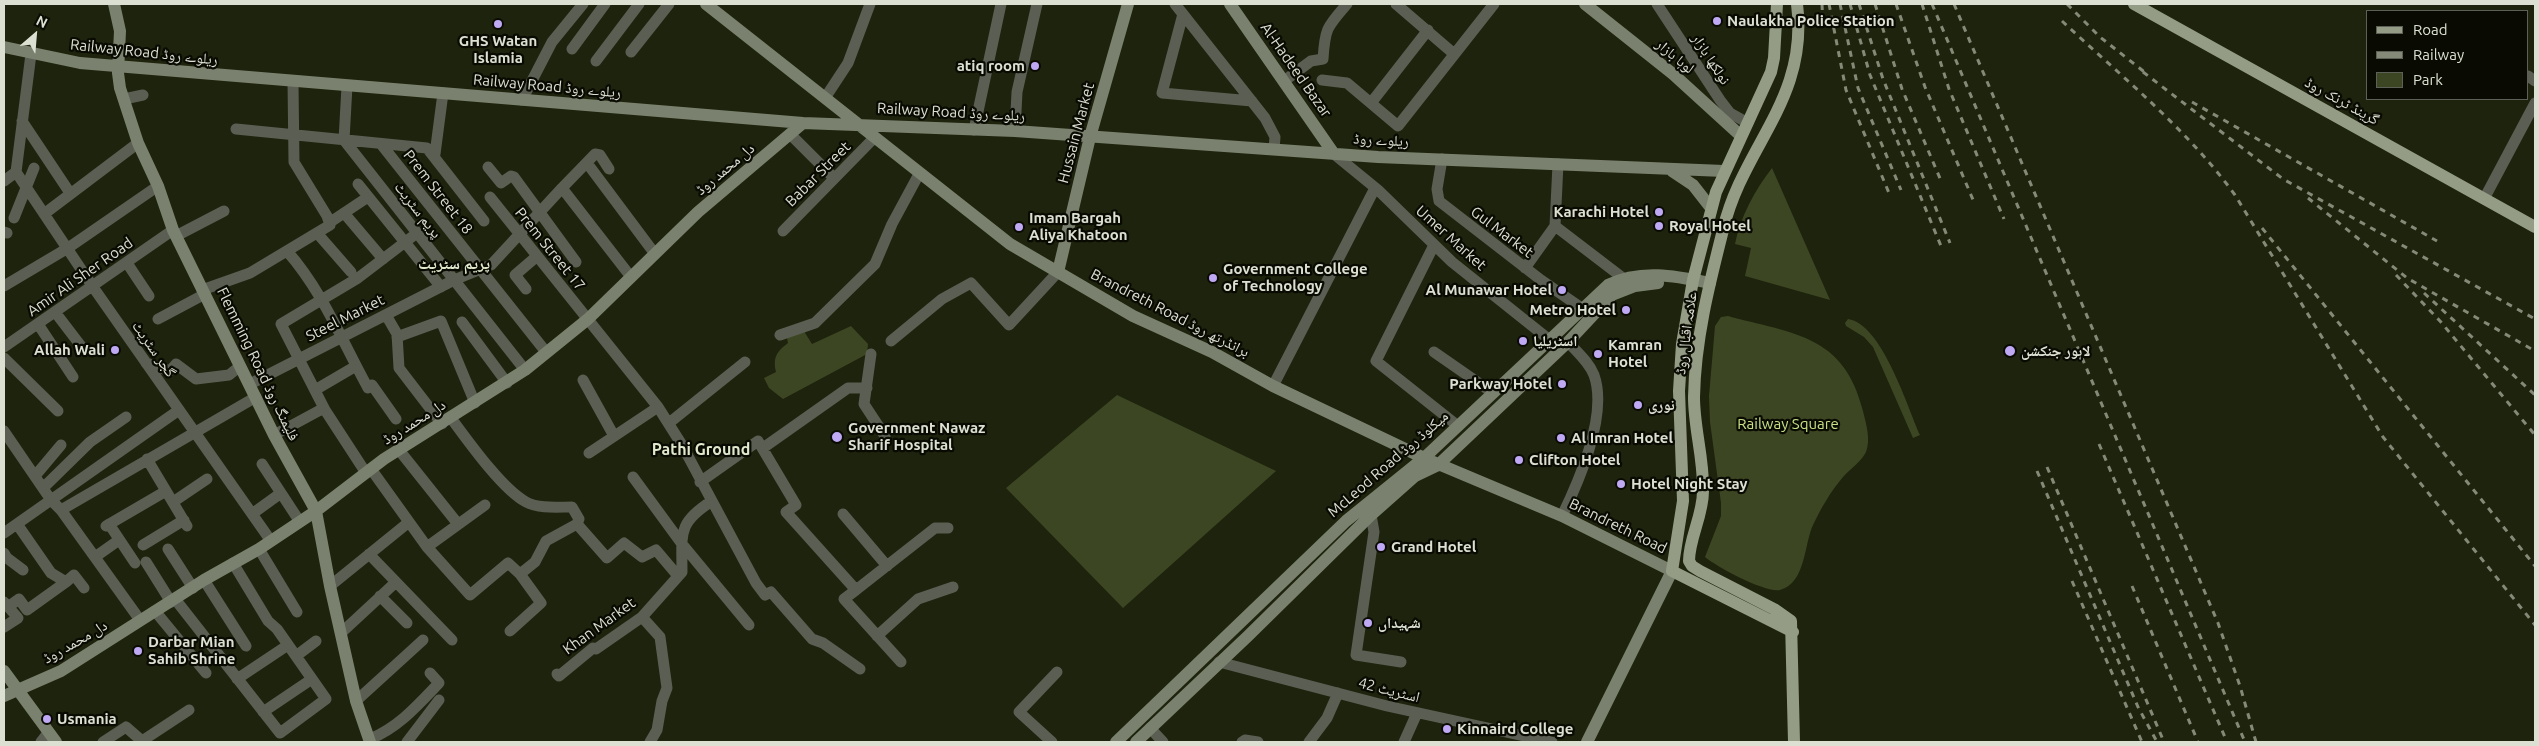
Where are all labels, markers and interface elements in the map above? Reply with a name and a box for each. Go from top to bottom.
north arrow [10,10,60,60]
legend [2366,10,2529,100]
text: N [34,12,50,31]
place label: Naulakha Police Station [1727,12,1895,30]
marker: Naulakha Police Station [1711,15,1723,27]
marker: GHS Watan Islamia [492,18,504,30]
street label: Al-Hadeed Bazar [1257,19,1335,121]
text: Road [2413,21,2448,38]
street label: نولکھا بازار [1688,30,1734,88]
place label: GHS Watan Islamia [459,32,537,67]
street label: Railway Road ریلوے روڈ [69,35,219,69]
street label: لوہا بازار [1652,35,1698,77]
text: Railway [2413,46,2464,63]
place label: atiq room [957,57,1025,75]
marker: atiq room [1029,60,1041,72]
street label: Railway Road ریلوے روڈ [472,71,622,101]
text: Park [2413,71,2443,88]
street label: گرینڈ ٹرنک روڈ [2302,73,2382,129]
street label: Hussain Market [1054,81,1098,185]
street label: Railway Road ریلوے روڈ [877,99,1025,125]
street label: ریلوے روڈ [1353,130,1409,150]
street label: Babar Street [782,138,854,210]
street label: دل محمد روڈ [692,139,758,199]
street label: Prem Street 18 [400,146,476,238]
street label: پریم سٹریٹ [390,178,446,242]
street label: Umer Market [1412,202,1490,274]
street label: Gul Market [1467,203,1537,261]
place label: Karachi Hotel [1554,203,1649,221]
street label: Prem Street 17 [511,204,589,294]
marker: Karachi Hotel [1653,206,1665,218]
place label: Imam Bargah Aliya Khatoon [1029,209,1128,244]
place label: Royal Hotel [1669,217,1751,235]
marker: Royal Hotel [1653,220,1665,232]
marker: Imam Bargah Aliya Khatoon [1013,221,1025,233]
street label: Amir Ali Sher Road [24,234,136,320]
district label: پریم سٹریٹ [418,254,490,274]
place label: Government College of Technology [1223,260,1368,295]
street label: Brandreth Road برانڈرتھ روڈ [1088,265,1252,361]
marker: Government College of Technology [1207,272,1219,284]
place label: Al Munawar Hotel [1426,281,1552,299]
street label: Flemming Road فلیمنگ روڈ [213,284,303,444]
marker: Al Munawar Hotel [1556,284,1568,296]
street label: علامہ اقبال روڈ [1671,290,1701,376]
street label: Steel Market [303,291,387,345]
place label: Metro Hotel [1530,301,1616,319]
marker: Metro Hotel [1620,304,1632,316]
street label: گجر سٹریٹ [128,317,180,381]
place label: اسٹریلیا [1533,332,1578,350]
marker: اسٹریلیا [1517,335,1529,347]
place label: Kamran Hotel [1608,336,1662,371]
place label: Allah Wali [34,341,105,359]
place label: لاہور جنکشن [2021,342,2090,360]
marker: Allah Wali [109,344,121,356]
marker: لاہور جنکشن [2003,344,2017,358]
marker: Kamran Hotel [1592,348,1604,360]
place label: Parkway Hotel [1449,375,1552,393]
marker: Parkway Hotel [1556,378,1568,390]
street label: دل محمد روڈ [379,396,449,448]
place label: نوری [1648,396,1675,414]
marker: نوری [1632,399,1644,411]
street label: McLeod Road میکلوڈ روڈ [1324,407,1452,521]
park label: Railway Square [1737,415,1839,433]
place label: Government Nawaz Sharif Hospital [848,419,985,454]
place label: Al Imran Hotel [1571,429,1673,447]
marker: Government Nawaz Sharif Hospital [830,430,844,444]
marker: Al Imran Hotel [1555,432,1567,444]
district label: Pathi Ground [652,440,750,460]
place label: Clifton Hotel [1529,451,1620,469]
marker: Clifton Hotel [1513,454,1525,466]
place label: Hotel Night Stay [1631,475,1748,493]
marker: Hotel Night Stay [1615,478,1627,490]
street label: Brandreth Road [1566,495,1670,557]
place label: Grand Hotel [1391,538,1476,556]
marker: Grand Hotel [1375,541,1387,553]
street label: Khan Market [559,594,639,658]
place label: شہیداں [1378,614,1421,632]
street label: دل محمد روڈ [40,616,110,668]
marker: شہیداں [1362,617,1374,629]
place label: Darbar Mian Sahib Shrine [148,633,235,668]
marker: Darbar Mian Sahib Shrine [132,645,144,657]
street label: اسٹریٹ 42 [1356,674,1422,706]
place label: Usmania [57,710,117,728]
marker: Usmania [41,713,53,725]
place label: Kinnaird College [1457,720,1573,738]
marker: Kinnaird College [1441,723,1453,735]

